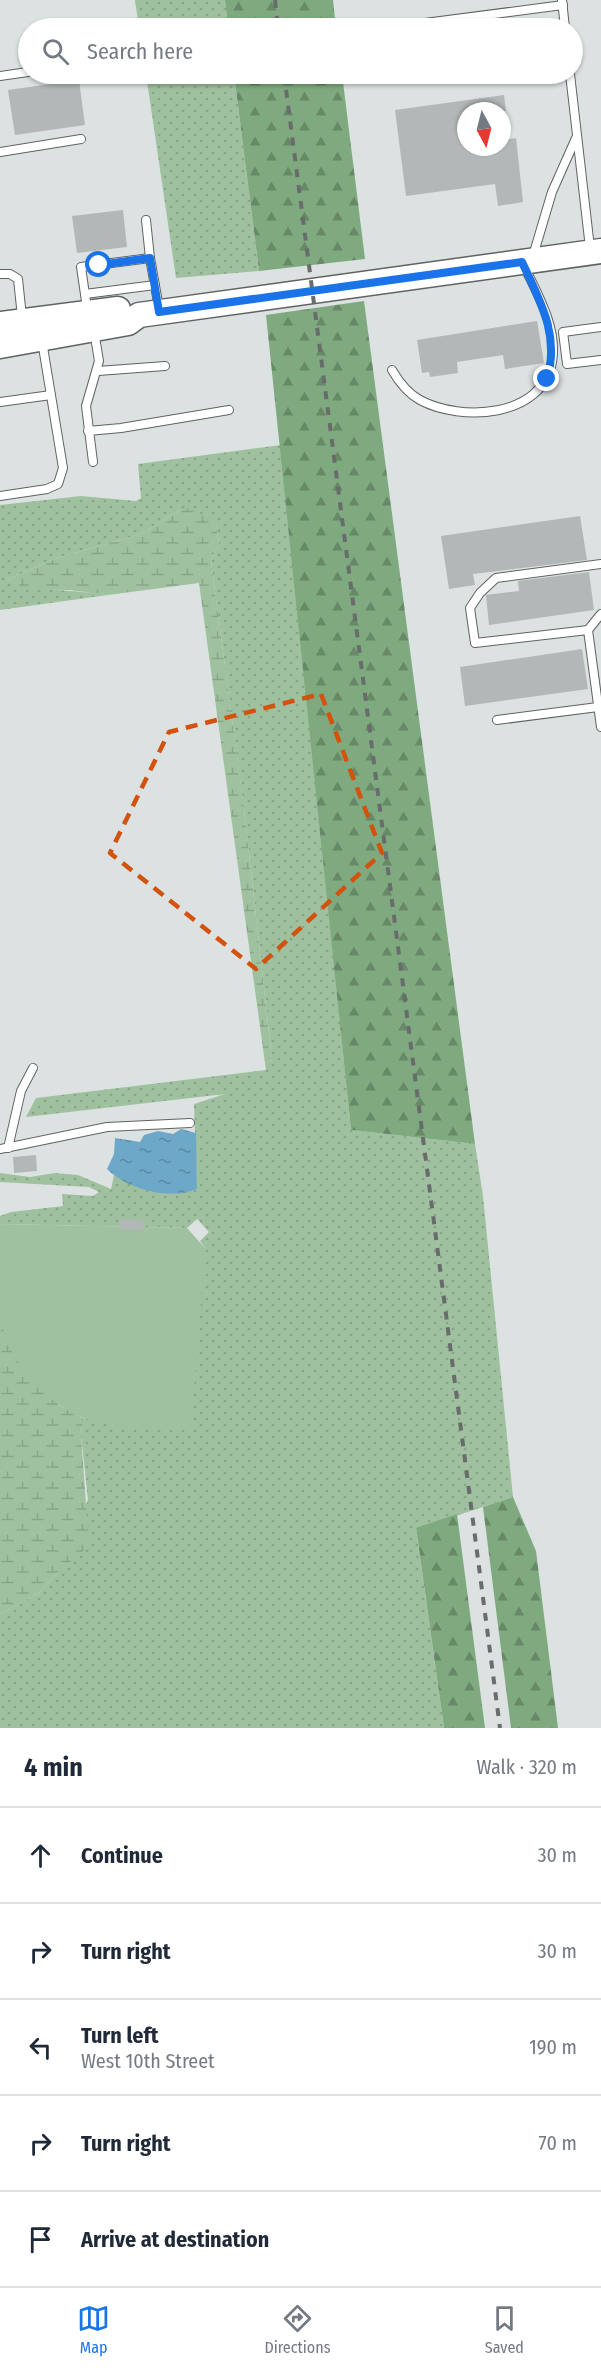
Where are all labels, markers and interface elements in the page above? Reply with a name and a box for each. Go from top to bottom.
search box [18,18,583,84]
icon: search [39,35,72,68]
text: Search here [87,38,193,65]
north arrow [457,102,511,156]
route start [85,251,111,277]
route end [533,365,559,391]
text: 4 min [24,1752,83,1783]
text: Walk · 320 m [477,1755,577,1779]
icon: ahead [24,1839,57,1872]
text: Continue [81,1842,163,1869]
text: 30 m [537,1843,577,1867]
icon: right [24,1935,57,1968]
text: Turn right [81,1938,170,1965]
text: 30 m [537,1939,577,1963]
text: Turn left [81,2022,159,2049]
icon: left [24,2031,57,2064]
text: 190 m [529,2035,577,2059]
text: West 10th Street [81,2049,215,2073]
icon: right [24,2127,57,2160]
text: Turn right [81,2130,170,2157]
text: 70 m [539,2131,577,2155]
icon: arrive [24,2223,57,2256]
text: Arrive at destination [81,2226,269,2253]
tab: Map [77,2302,110,2357]
tab: Directions [264,2302,331,2357]
tab: Saved [485,2302,524,2357]

